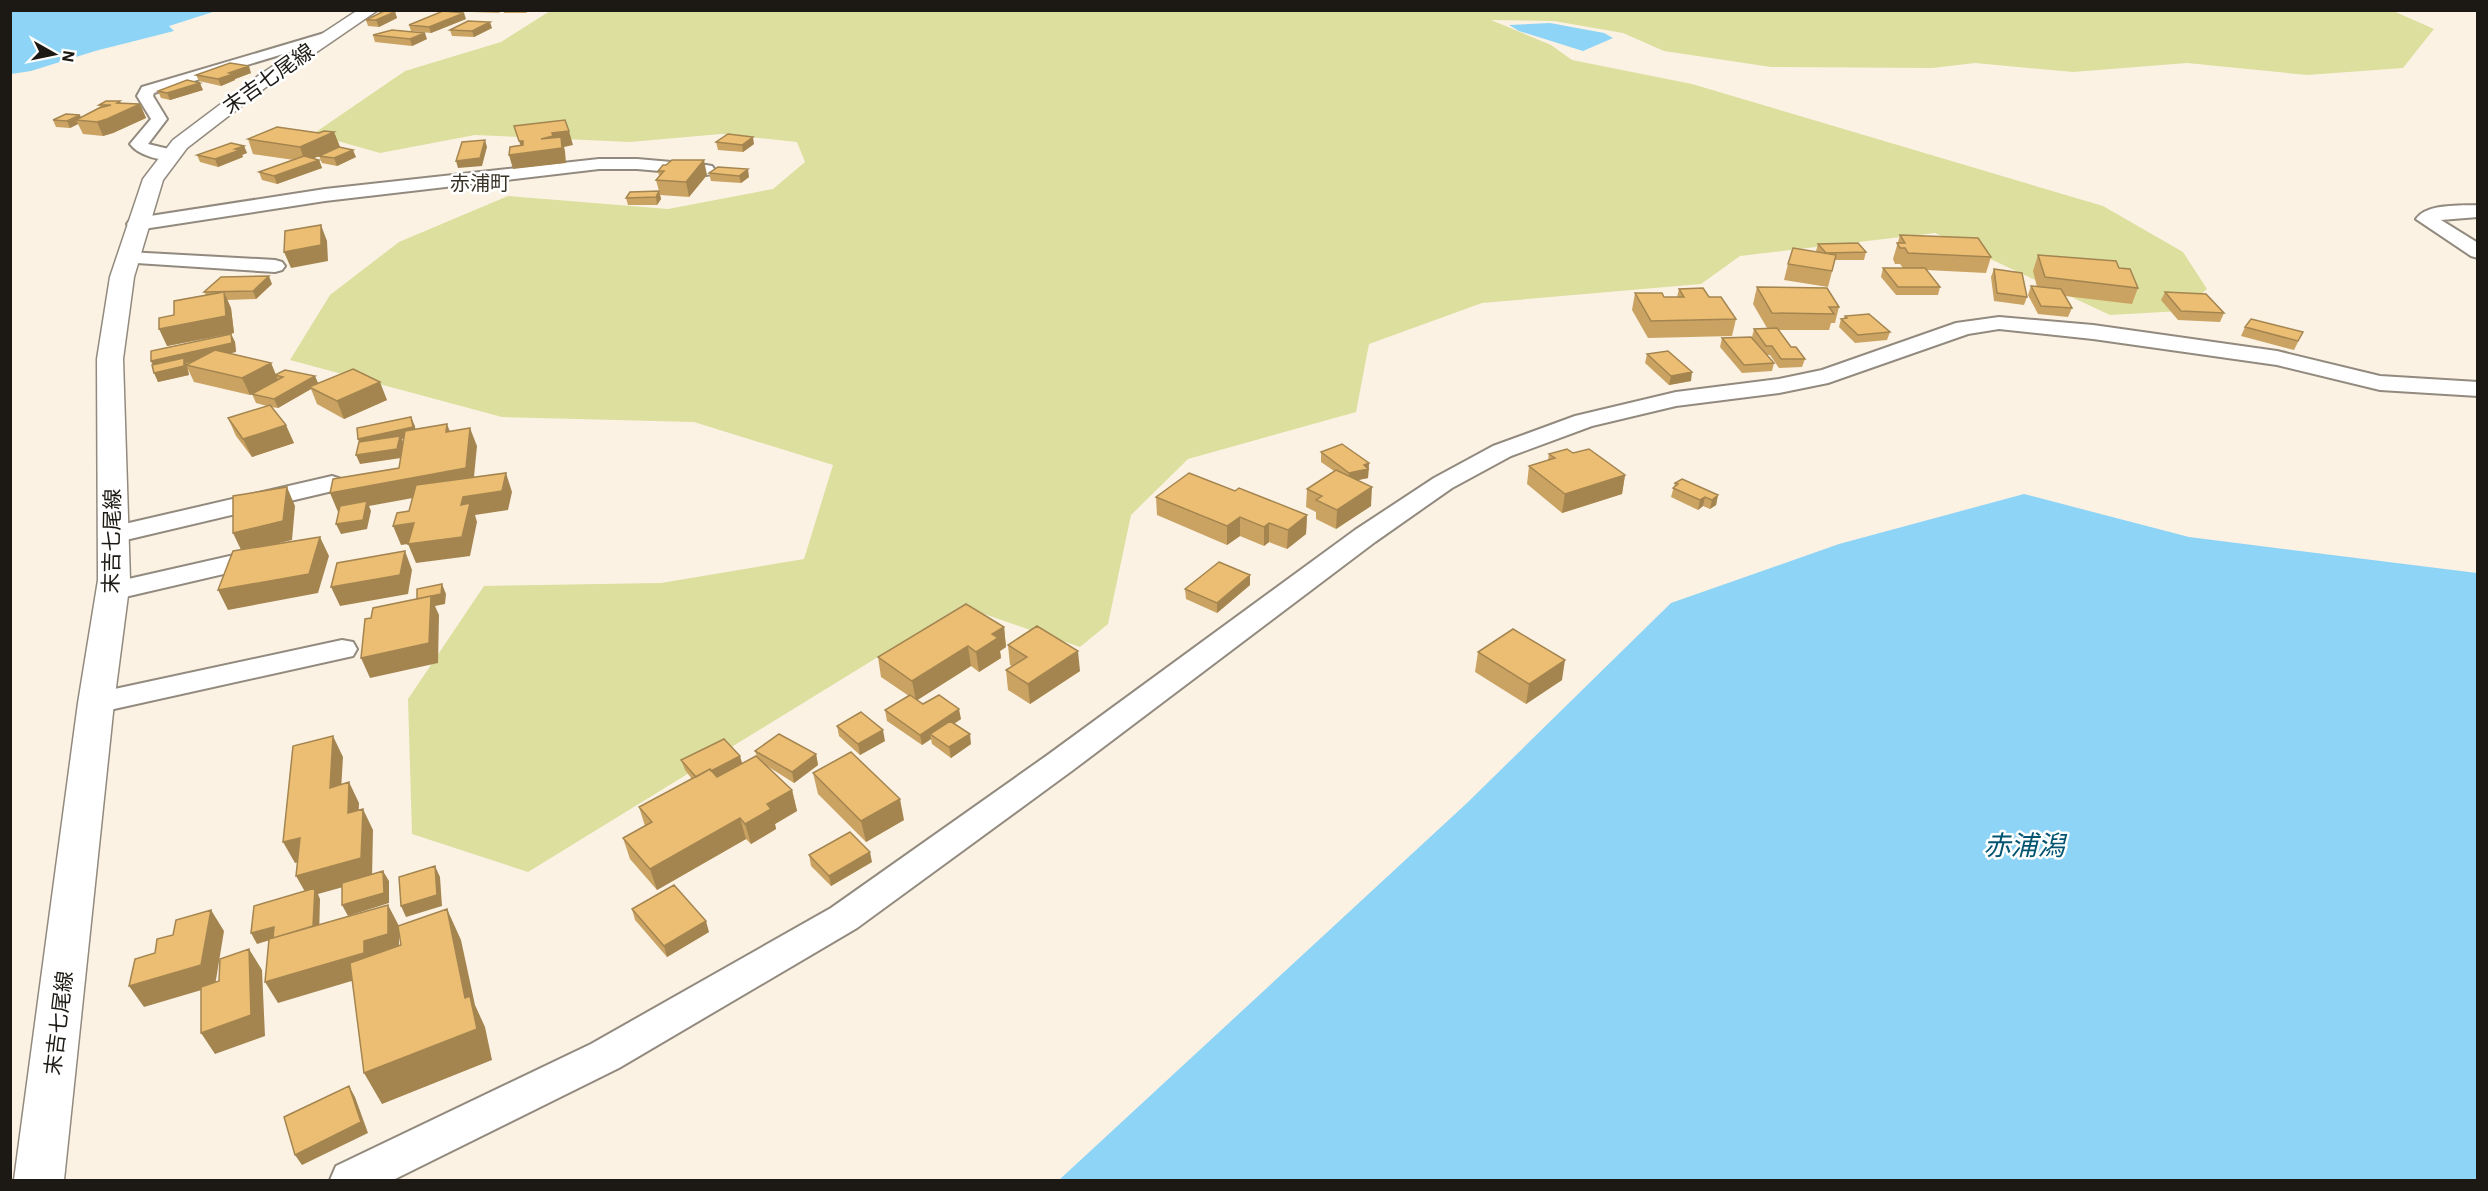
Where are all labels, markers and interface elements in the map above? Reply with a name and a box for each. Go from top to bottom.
north arrow [24,24,84,84]
street label: 末吉七尾線 [217,36,319,120]
text: N [58,49,80,64]
district label: 赤浦町 [450,169,510,196]
street label: 末吉七尾線 [96,488,126,594]
water label: 赤浦潟 [1984,827,2068,862]
street label: 末吉七尾線 [38,969,78,1077]

